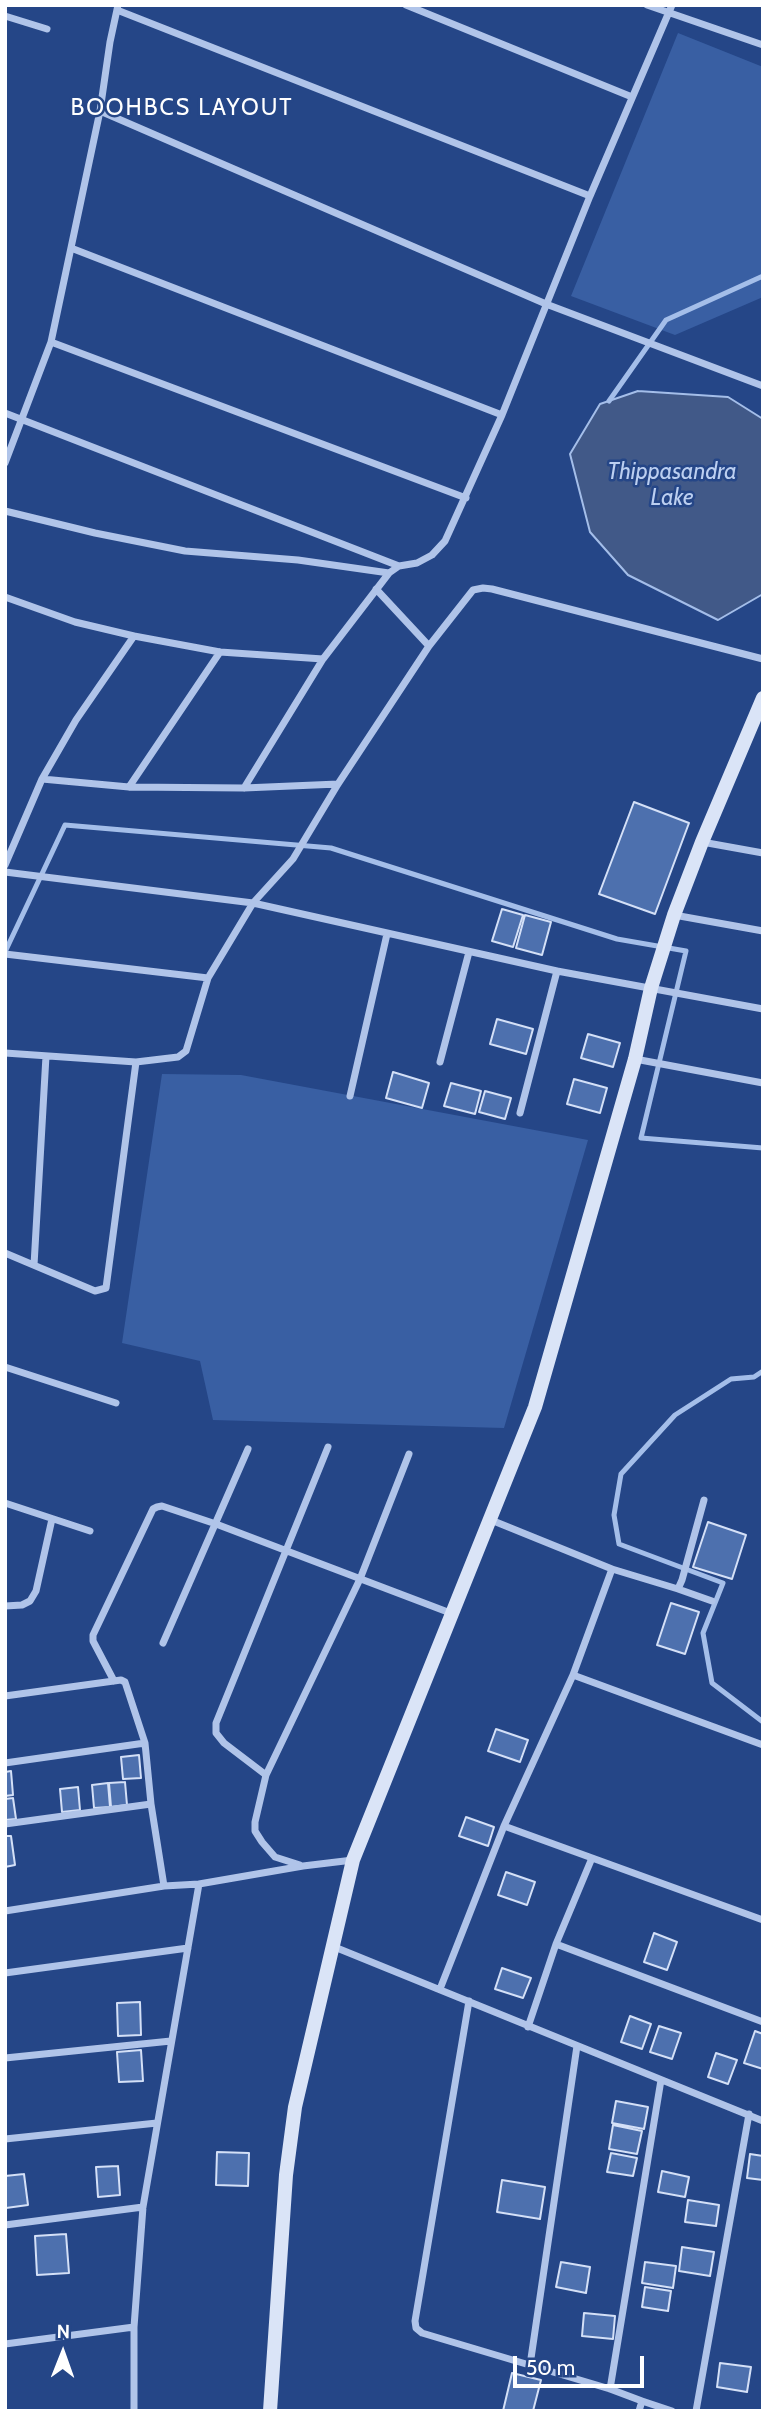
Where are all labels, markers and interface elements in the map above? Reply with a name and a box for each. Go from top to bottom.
district label: BOOHBCS LAYOUT [72,94,292,122]
water label: Thippasandra Lake [607,458,737,512]
north arrow [28,2318,98,2388]
text: N [56,2320,70,2343]
scale bar [516,2342,647,2386]
text: 50 m [526,2355,575,2380]

